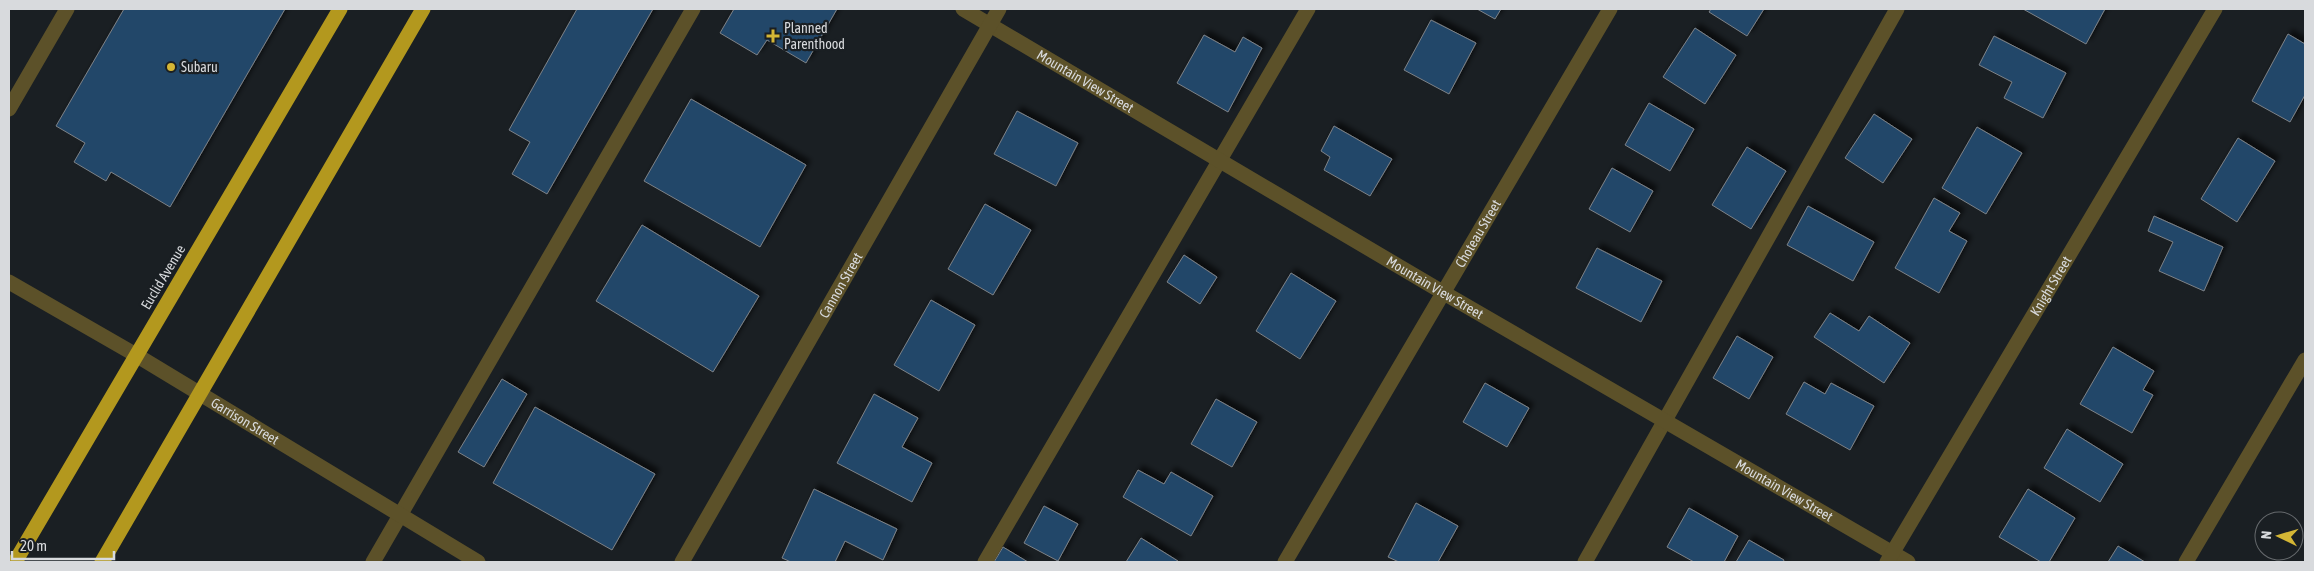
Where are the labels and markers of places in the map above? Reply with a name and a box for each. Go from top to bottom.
place label: Planned Parenthood [784,20,845,52]
marker: Planned Parenthood [766,29,780,43]
place label: Subaru [181,59,218,75]
marker: Subaru [165,61,177,73]

